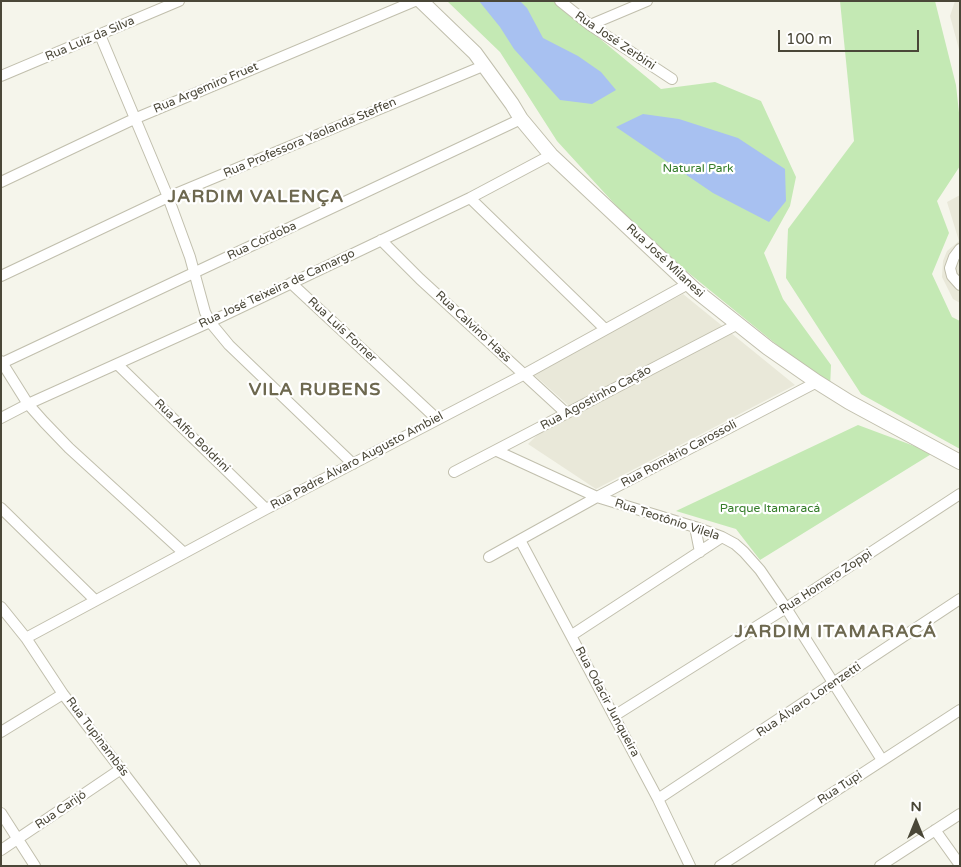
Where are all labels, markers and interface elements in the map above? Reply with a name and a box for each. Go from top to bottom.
street label: Rua José Zerbini [572,9,658,73]
street label: Rua Luiz da Silva [43,14,137,64]
scale bar [781,20,922,52]
text: 100 m [786,30,832,48]
street label: Rua Argemiro Fruet [151,59,261,117]
street label: Rua Professora Yaolanda Steffen [221,95,399,181]
park label: Natural Park [662,162,734,176]
district label: JARDIM VALENÇA [166,186,346,208]
street label: Rua Córdoba [225,219,299,263]
street label: Rua José Milanesi [623,221,707,301]
street label: Rua José Teixeira de Camargo [197,246,357,332]
street label: Rua Calvino Hass [432,288,514,366]
street label: Rua Luís Forner [304,294,380,366]
street label: Rua Agostinho Cação [538,363,654,433]
district label: VILA RUBENS [247,379,383,401]
street label: Rua Alfio Boldrini [151,396,233,476]
street label: Rua Padre Álvaro Augusto Ambiel [268,409,446,513]
street label: Rua Romário Carossoli [619,417,739,491]
street label: Rua Teotônio Vilela [613,496,721,544]
park label: Parque Itamaracá [720,502,820,516]
street label: Rua Homero Zoppi [777,547,875,617]
district label: JARDIM ITAMARACÁ [733,621,939,643]
street label: Rua Odacir Junqueira [572,644,642,760]
street label: Rua Álvaro Lorenzetti [754,660,864,740]
street label: Rua Tupinambás [63,695,131,779]
street label: Rua Tupi [815,768,865,808]
street label: Rua Carijó [33,788,89,832]
north arrow [891,797,941,847]
text: N [910,798,922,815]

